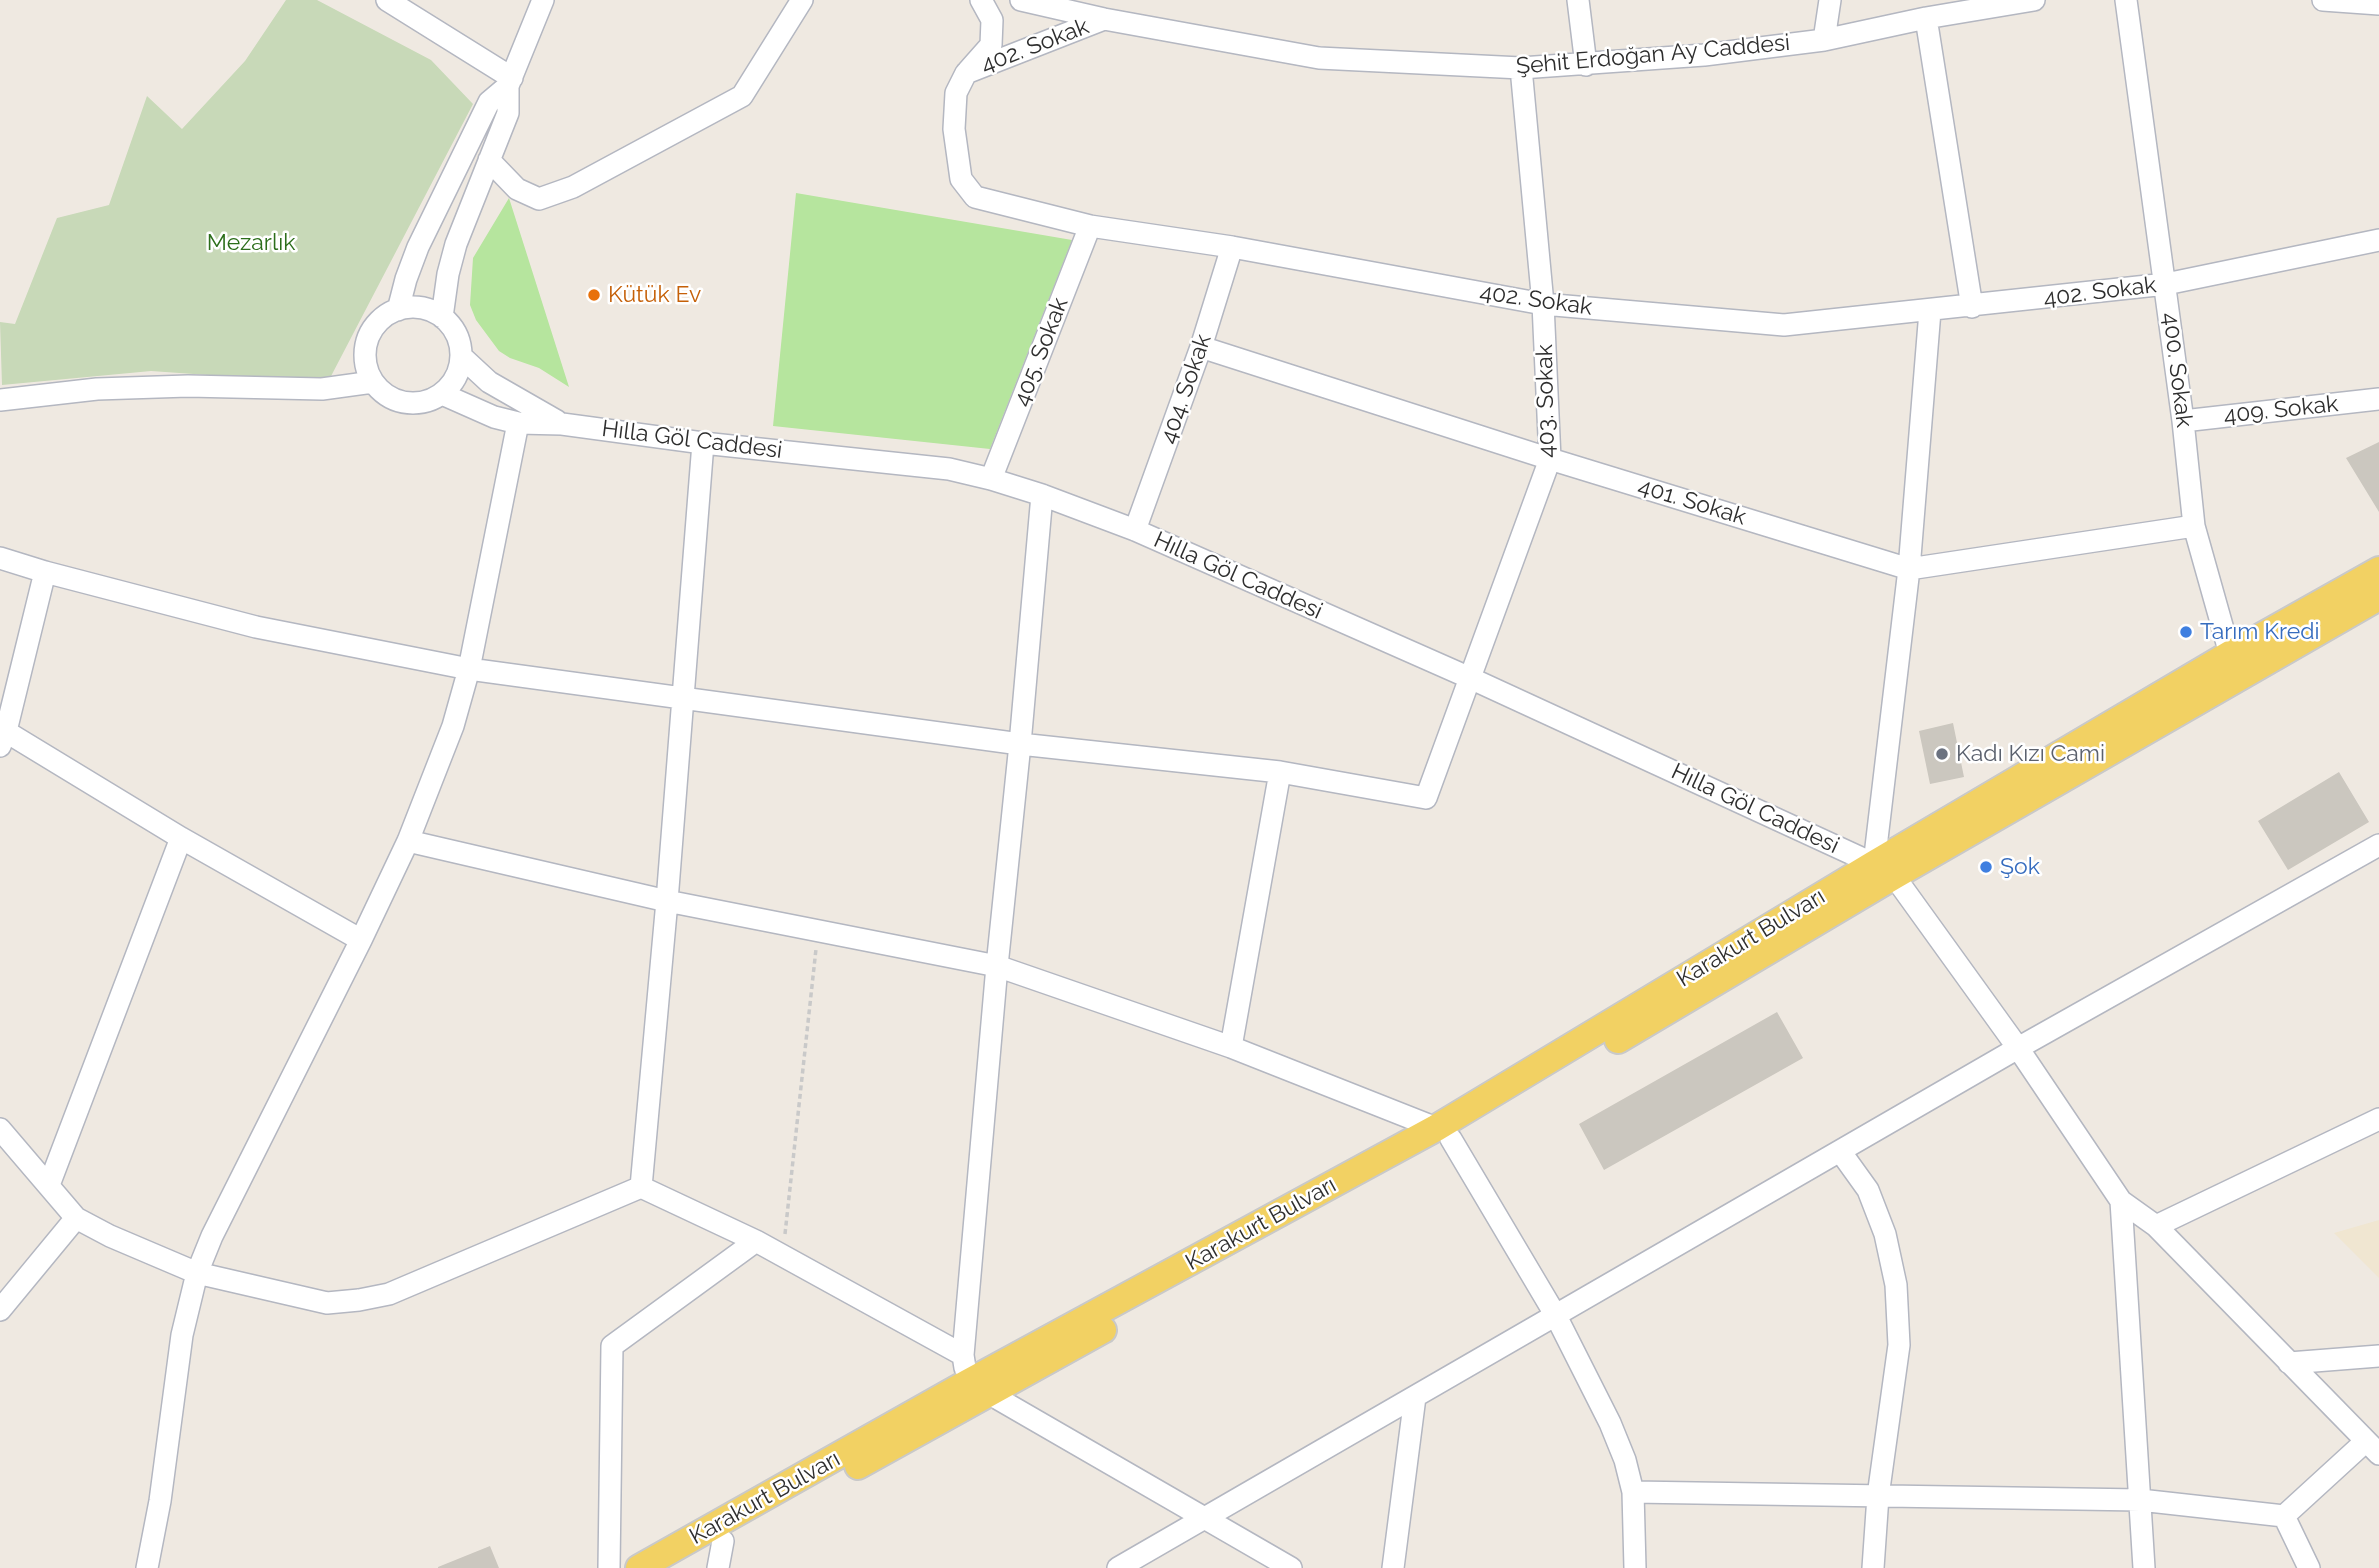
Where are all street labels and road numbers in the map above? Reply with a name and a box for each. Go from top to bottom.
street label: 402. Sokak [977,13,1093,79]
street label: Şehit Erdoğan Ay Caddesi [1515,29,1791,81]
street label: 402. Sokak [2042,271,2158,313]
street label: 402. Sokak [1478,278,1594,322]
street label: 405. Sokak [1008,294,1074,410]
street label: 400. Sokak [2156,311,2198,429]
street label: 404. Sokak [1154,331,1218,447]
street label: 403. Sokak [1531,344,1561,458]
street label: 409. Sokak [2222,390,2340,430]
street label: Hılla Göl Caddesi [600,415,784,465]
street label: 401. Sokak [1635,473,1749,531]
street label: Hılla Göl Caddesi [1149,526,1327,626]
street label: Hılla Göl Caddesi [1667,758,1843,860]
street label: Karakurt Bulvarı [1672,883,1830,993]
street label: Karakurt Bulvarı [1181,1171,1341,1277]
street label: Karakurt Bulvarı [685,1445,845,1551]

